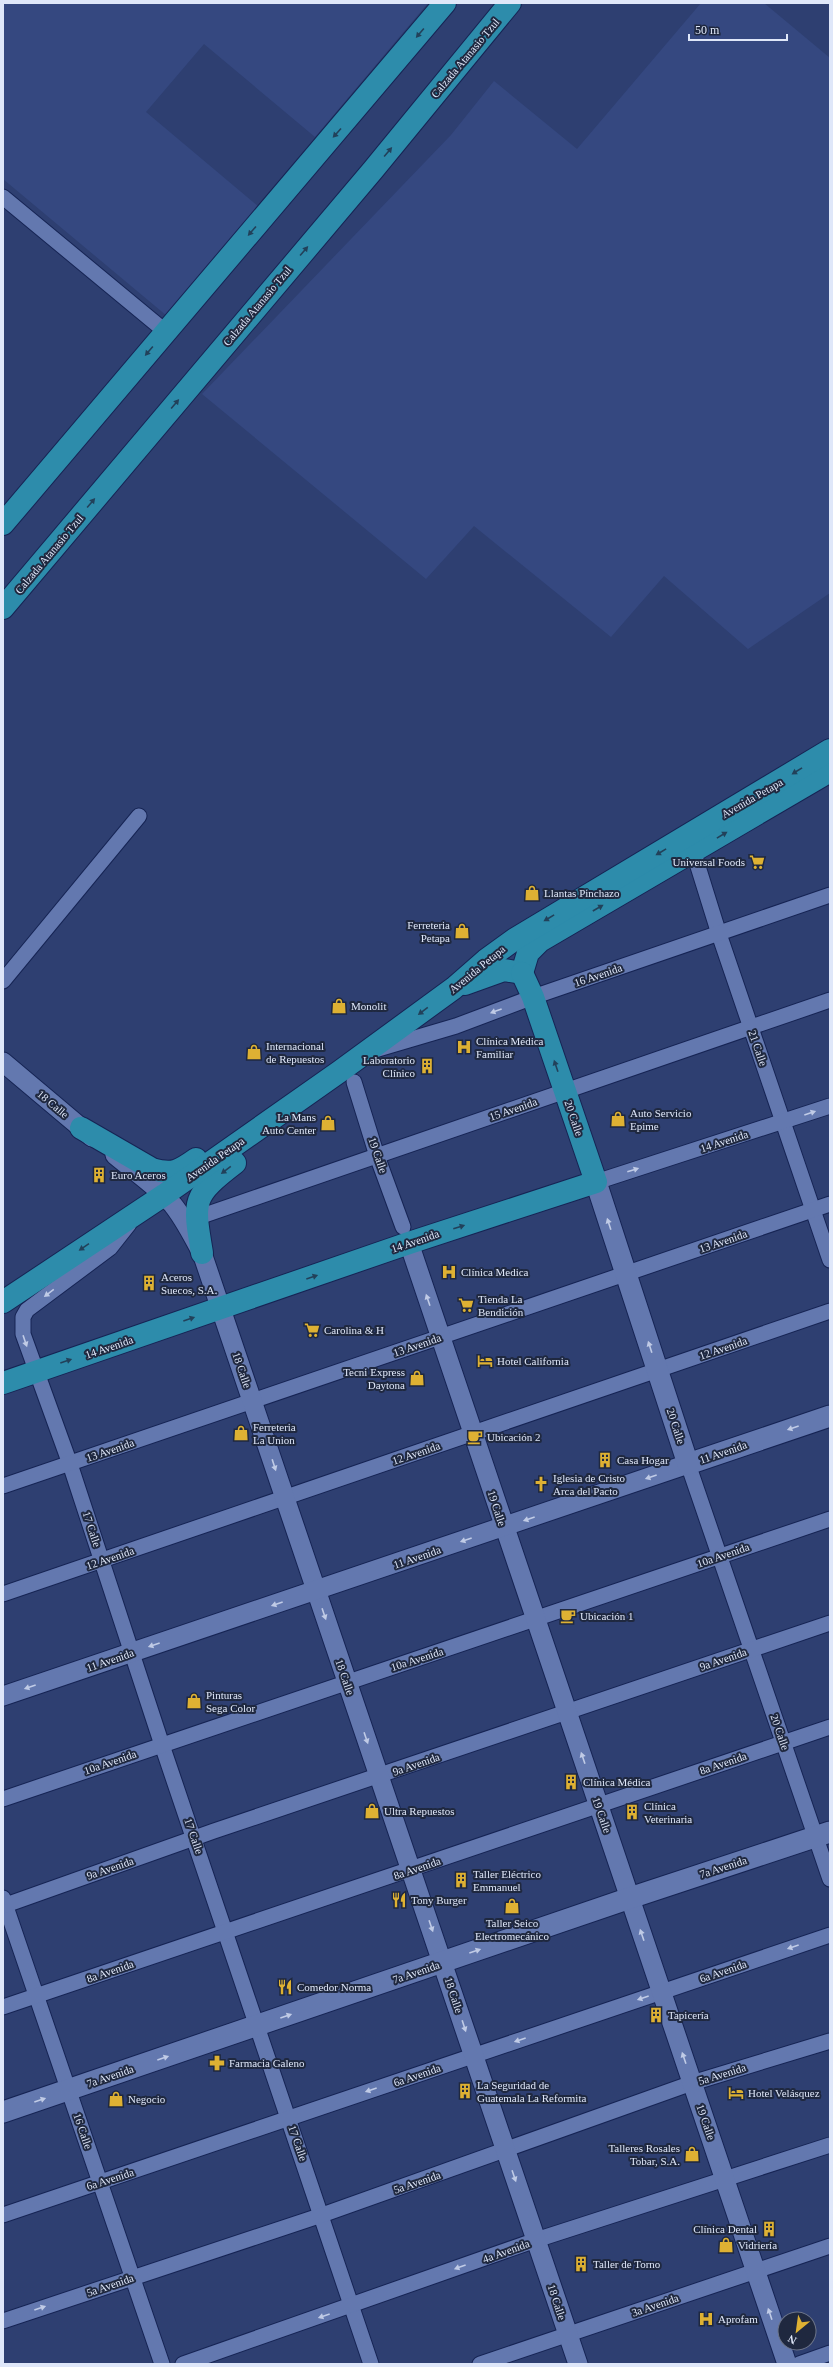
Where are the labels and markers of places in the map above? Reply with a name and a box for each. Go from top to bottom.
supermarket icon: Universal Foods [748,853,766,871]
place label: Universal Foods [673,856,745,868]
shop icon: Llantas Pinchazo [523,884,541,902]
place label: Llantas Pinchazo [544,887,620,899]
place label: Ferreteria Petapa [407,919,450,944]
shop icon: Ferreteria Petapa [453,922,471,940]
shop icon: Monolit [330,997,348,1015]
place label: Monolit [351,1000,386,1012]
place label: Clínica Médica Familiar [476,1035,544,1060]
hospital icon: Clínica Médica Familiar [455,1038,473,1056]
place label: Internacional de Repuestos [266,1040,324,1065]
shop icon: Internacional de Repuestos [245,1043,263,1061]
place label: Laboratorio Clínico [363,1054,415,1079]
building icon: Laboratorio Clínico [418,1057,436,1075]
place label: Auto Servicio Epime [630,1107,692,1132]
shop icon: Auto Servicio Epime [609,1110,627,1128]
place label: La Mans Auto Center [262,1111,316,1136]
shop icon: La Mans Auto Center [319,1114,337,1132]
building icon: Euro Aceros [90,1166,108,1184]
place label: Euro Aceros [111,1169,166,1181]
hospital icon: Clínica Medica [440,1263,458,1281]
place label: Clínica Medica [461,1266,529,1278]
place label: Aceros Suecos, S.A. [161,1271,217,1296]
building icon: Aceros Suecos, S.A. [140,1274,158,1292]
place label: Tienda La Bendición [478,1293,524,1318]
supermarket icon: Tienda La Bendición [457,1296,475,1314]
supermarket icon: Carolina & H [303,1321,321,1339]
place label: Carolina & H [324,1324,384,1336]
hotel icon: Hotel California [476,1352,494,1370]
place label: Hotel California [497,1355,569,1367]
place label: Tecni Express Daytona [343,1366,405,1391]
shop icon: Tecni Express Daytona [408,1369,426,1387]
place label: Ferreteria La Union [253,1421,296,1446]
shop icon: Ferreteria La Union [232,1424,250,1442]
cafe icon: Ubicación 2 [466,1428,484,1446]
place label: Ubicación 2 [487,1431,540,1443]
building icon: Casa Hogar [596,1451,614,1469]
place label: Casa Hogar [617,1454,669,1466]
place label: Iglesia de Cristo Arca del Pacto [553,1472,626,1497]
church icon: Iglesia de Cristo Arca del Pacto [532,1475,550,1493]
cafe icon: Ubicación 1 [559,1607,577,1625]
place label: Ubicación 1 [580,1610,633,1622]
place label: Pinturas Sega Color [206,1689,256,1714]
shop icon: Pinturas Sega Color [185,1692,203,1710]
building icon: Clínica Médica [562,1773,580,1791]
place label: Clínica Médica [583,1776,651,1788]
place label: Clínica Veterinaria [644,1800,692,1825]
shop icon: Ultra Repuestos [363,1802,381,1820]
building icon: Clínica Veterinaria [623,1803,641,1821]
place label: Ultra Repuestos [384,1805,455,1817]
place label: Taller Eléctrico Emmanuel [473,1868,541,1893]
building icon: Taller Eléctrico Emmanuel [452,1871,470,1889]
restaurant icon: Tony Burger [390,1891,408,1909]
place label: Tony Burger [411,1894,467,1906]
shop icon: Taller Seico Electromecánico [503,1897,521,1915]
place label: Taller Seico Electromecánico [475,1917,549,1942]
restaurant icon: Comedor Norma [276,1978,294,1996]
place label: Comedor Norma [297,1981,371,1993]
building icon: Tapicería [647,2006,665,2024]
place label: Tapicería [668,2009,709,2021]
pharmacy icon: Farmacia Galeno [208,2054,226,2072]
place label: Farmacia Galeno [229,2057,305,2069]
place label: La Seguridad de Guatemala La Reformita [477,2079,586,2104]
building icon: La Seguridad de Guatemala La Reformita [456,2082,474,2100]
hotel icon: Hotel Velásquez [727,2084,745,2102]
place label: Hotel Velásquez [748,2087,820,2099]
shop icon: Negocio [107,2090,125,2108]
place label: Negocio [128,2093,166,2105]
place label: Talleres Rosales Tobar, S.A. [608,2142,680,2167]
shop icon: Talleres Rosales Tobar, S.A. [683,2145,701,2163]
building icon: Clínica Dental [760,2220,778,2238]
place label: Clínica Dental [693,2223,757,2235]
shop icon: Vidriería [717,2236,735,2254]
place label: Vidriería [738,2239,777,2251]
building icon: Taller de Torno [572,2255,590,2273]
place label: Taller de Torno [593,2258,661,2270]
hospital icon: Aprofam [697,2310,715,2328]
place label: Aprofam [718,2313,758,2325]

